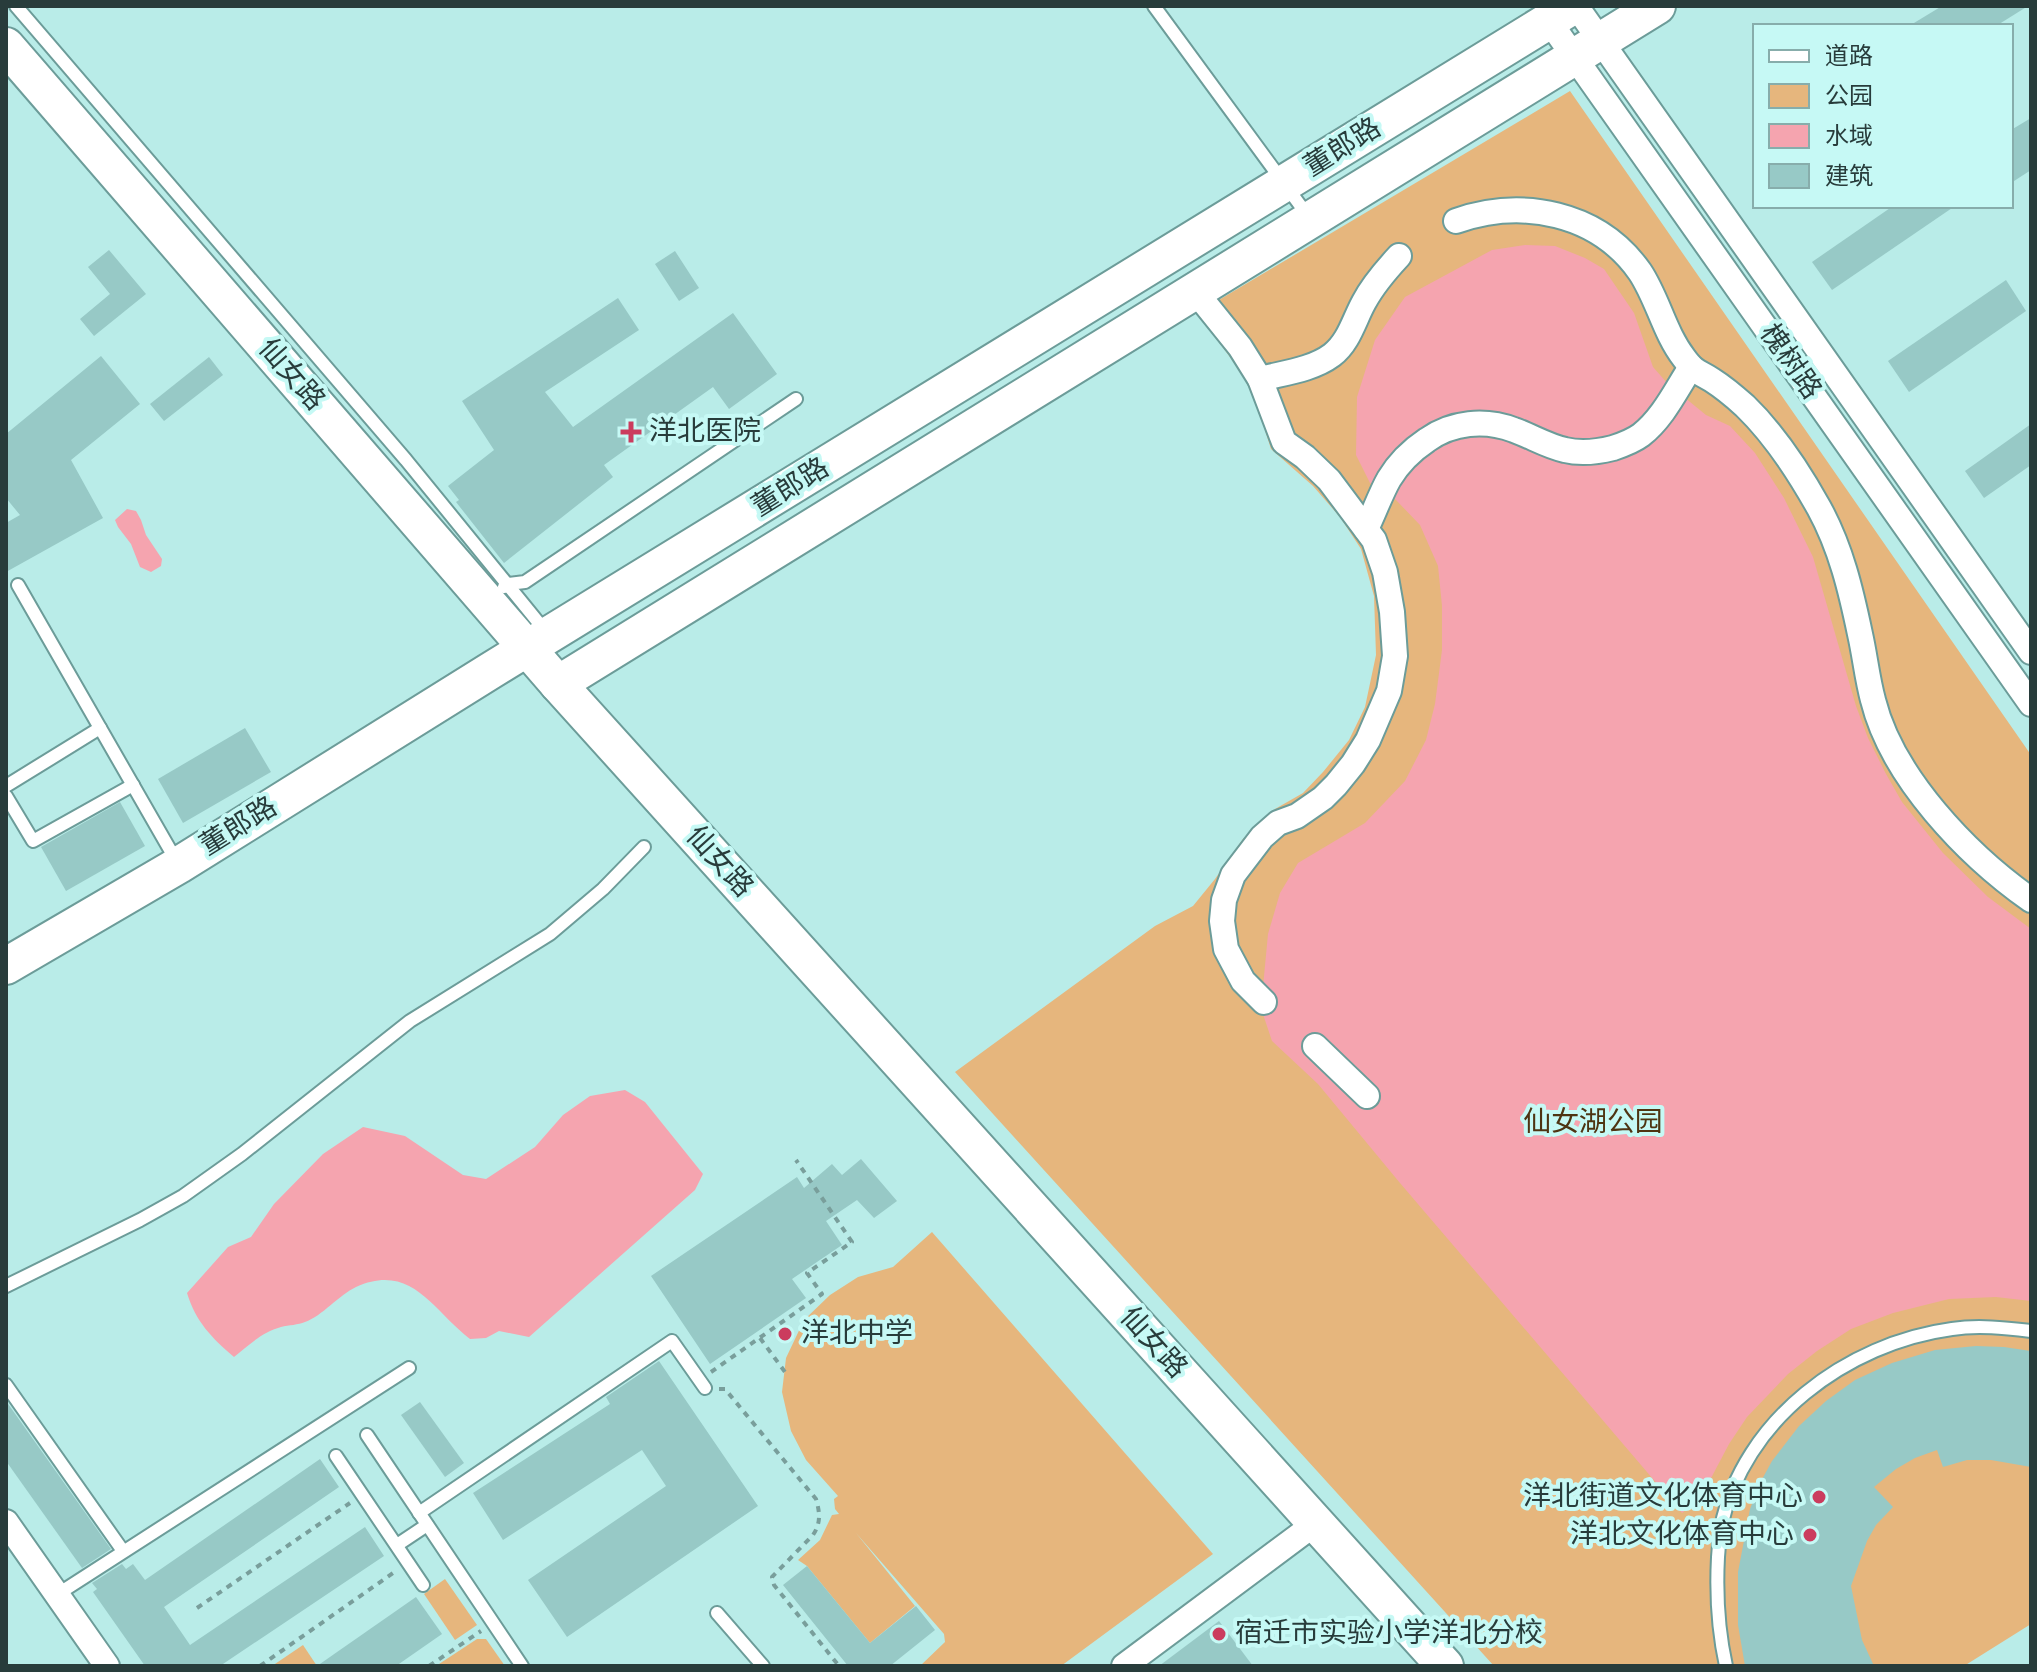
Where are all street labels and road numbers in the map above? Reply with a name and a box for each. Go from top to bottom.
street label: 董郎路 [1299,112,1386,182]
street label: 槐树路 [1754,318,1827,404]
street label: 仙女路 [253,333,331,416]
street label: 董郎路 [747,452,834,522]
street label: 董郎路 [195,791,282,861]
street label: 仙女路 [680,820,759,903]
street label: 仙女路 [1114,1301,1193,1384]

